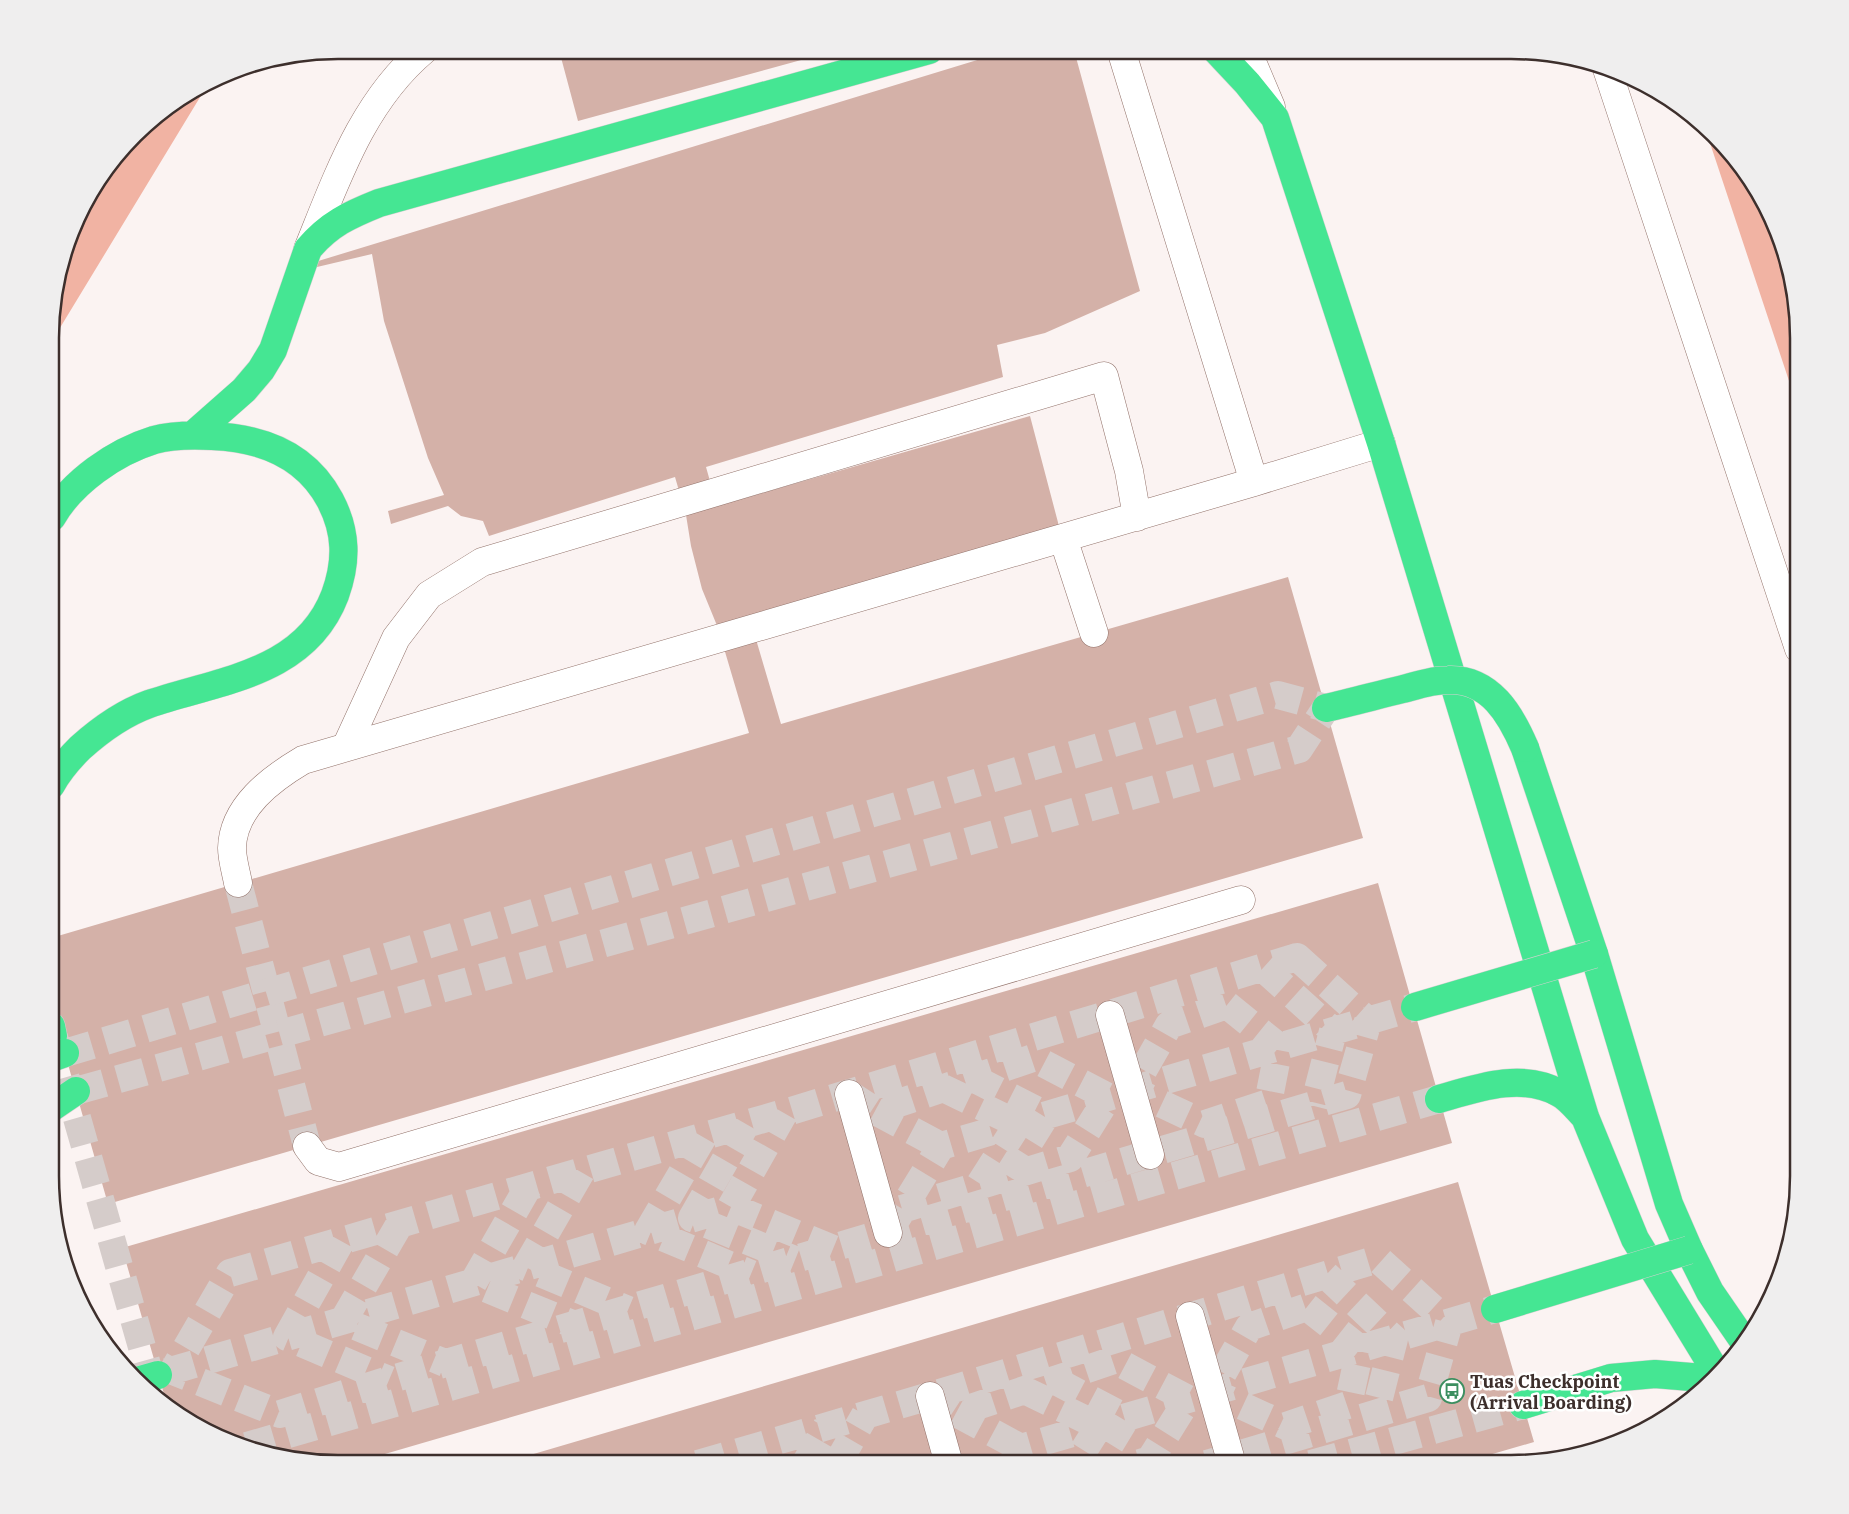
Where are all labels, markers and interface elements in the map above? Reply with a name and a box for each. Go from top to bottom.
place label: Tuas Checkpoint (Arrival Boarding) [1470,1370,1632,1414]
bus stop icon: Tuas Checkpoint (Arrival Boarding) [1439,1378,1465,1404]

